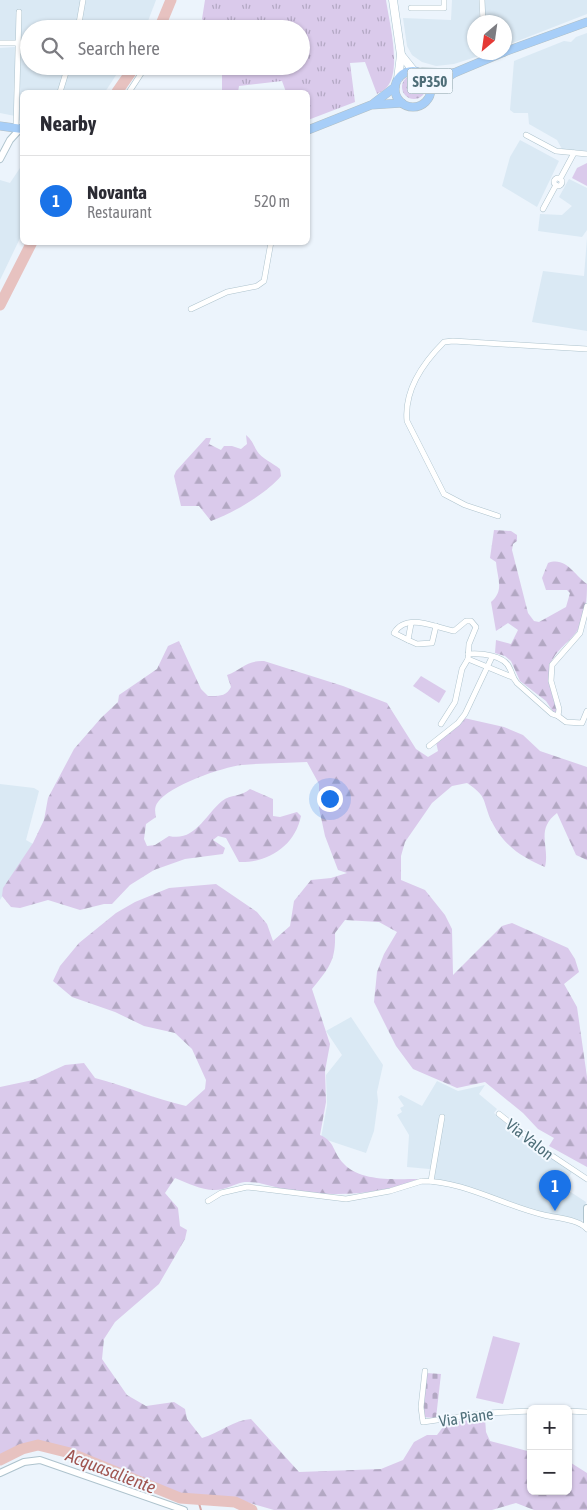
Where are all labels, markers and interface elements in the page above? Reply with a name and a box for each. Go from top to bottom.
north arrow [467,15,512,60]
search box [20,20,310,75]
icon: search [38,34,66,62]
text: Search here [78,37,160,59]
road number: SP350 [408,68,452,94]
text: Nearby [40,111,96,135]
text: Novanta [87,181,147,203]
text: 1 [52,192,60,210]
text: 520 m [254,192,290,210]
text: Restaurant [87,203,152,221]
your location [317,786,343,812]
street label: Via Valon [503,1115,557,1163]
pin: 1 [539,1170,571,1211]
street label: Via Piane [438,1404,494,1430]
map controls [527,1405,572,1495]
button: + [527,1405,572,1450]
water label: Acquasaliente [62,1444,159,1498]
button: − [527,1450,572,1495]

